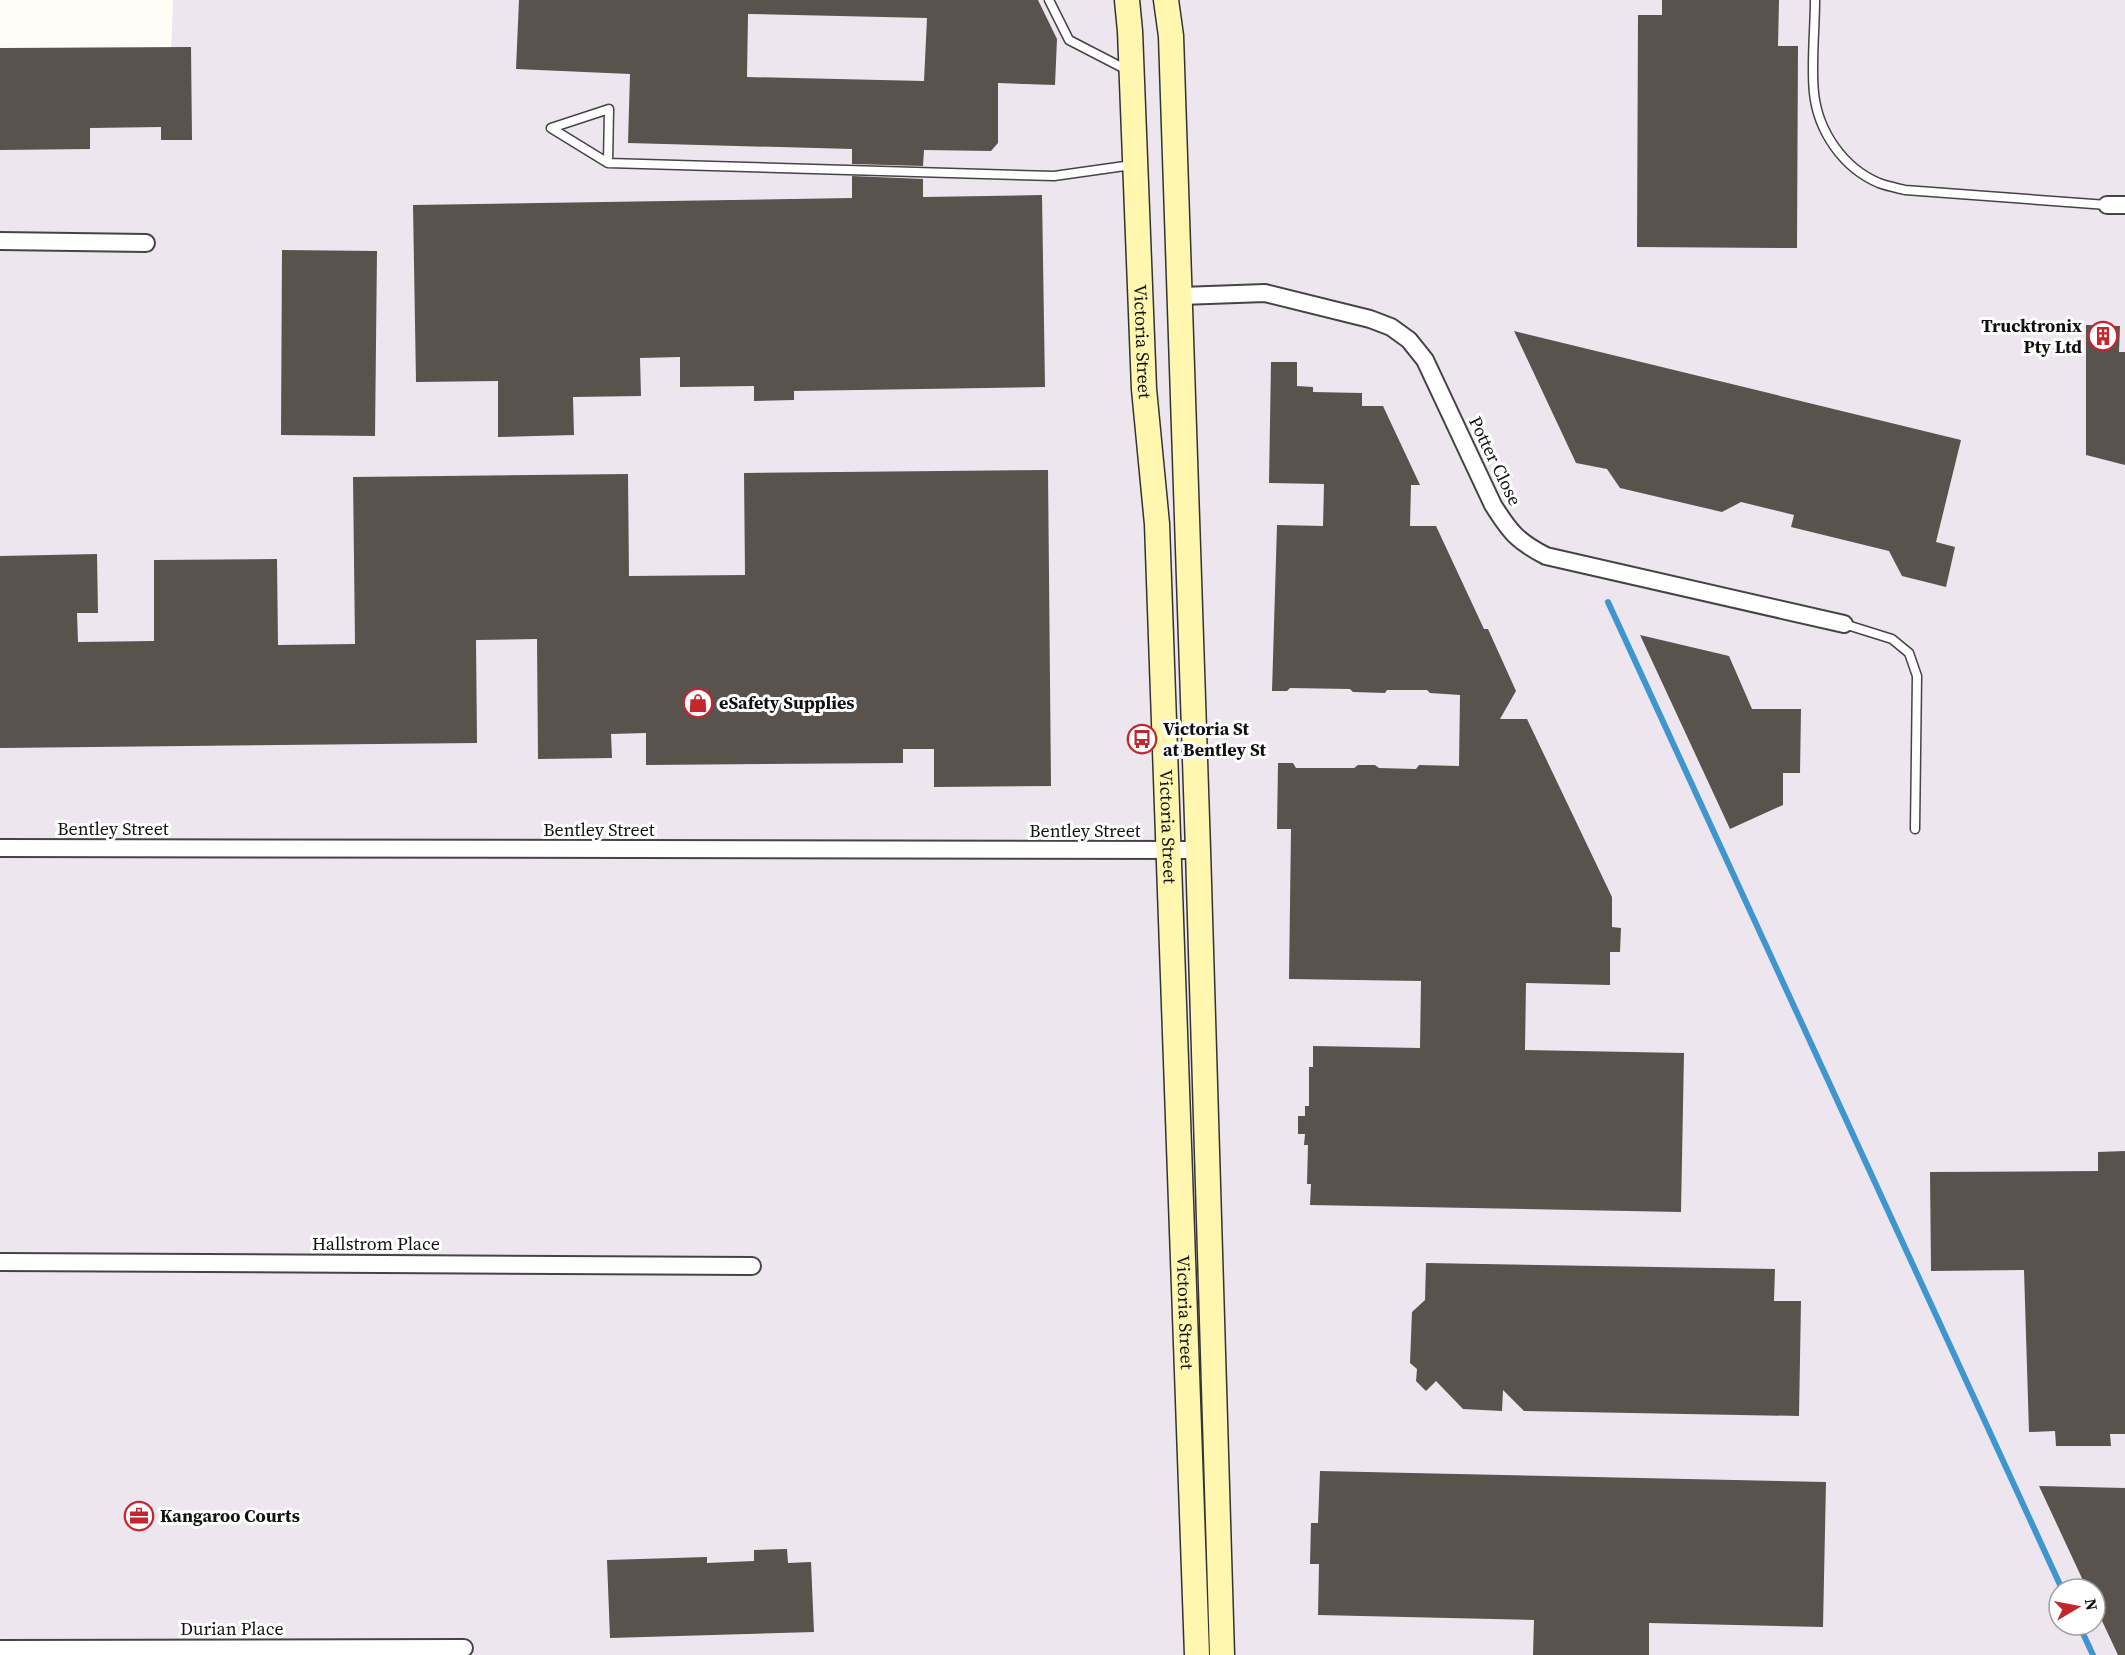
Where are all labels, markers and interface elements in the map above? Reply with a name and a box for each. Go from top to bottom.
street label: Victoria Street [1128,284,1158,400]
place label: Trucktronix Pty Ltd [1981,313,2082,359]
building icon: Trucktronix Pty Ltd [2087,320,2119,352]
street label: Potter Close [1463,412,1528,510]
shop icon: eSafety Supplies [682,687,714,719]
place label: eSafety Supplies [719,690,855,715]
place label: Victoria St at Bentley St [1163,716,1267,762]
bus stop icon: Victoria St at Bentley St [1126,723,1158,755]
street label: Victoria Street [1154,769,1183,885]
street label: Bentley Street [57,816,169,841]
street label: Bentley Street [543,817,655,842]
street label: Bentley Street [1029,818,1141,843]
street label: Hallstrom Place [312,1231,440,1256]
street label: Victoria Street [1171,1255,1200,1370]
office icon: Kangaroo Courts [123,1500,155,1532]
place label: Kangaroo Courts [160,1503,300,1528]
north arrow [2047,1577,2107,1637]
text: N [2080,1597,2104,1612]
street label: Durian Place [180,1616,284,1641]

